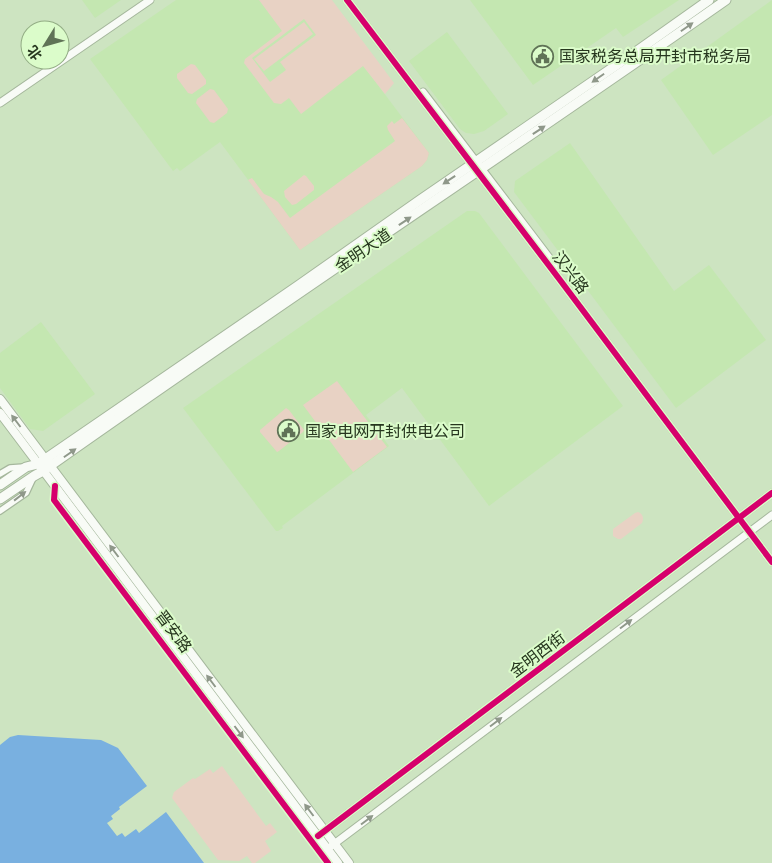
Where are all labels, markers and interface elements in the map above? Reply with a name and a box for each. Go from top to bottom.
north arrow [20,20,70,70]
one-way arrow [680,22,694,32]
text: 北 [22,42,46,64]
public building icon: 国家税务总局开封市税务局 [531,44,555,68]
place label: 国家税务总局开封市税务局 [559,45,751,67]
one-way arrow [591,73,605,83]
one-way arrow [532,125,546,135]
one-way arrow [443,175,456,185]
one-way arrow [398,217,412,226]
street label: 金明大道 [330,223,396,277]
street label: 汉兴路 [548,246,594,298]
one-way arrow [11,414,21,428]
public building icon: 国家电网开封供电公司 [277,419,301,443]
place label: 国家电网开封供电公司 [305,420,465,442]
one-way arrow [63,448,76,458]
one-way arrow [13,491,26,502]
one-way arrow [109,544,119,558]
street label: 晋安路 [151,605,197,657]
one-way arrow [619,619,632,630]
street label: 金明西街 [505,626,569,682]
one-way arrow [206,674,217,687]
one-way arrow [489,717,503,727]
one-way arrow [234,725,245,738]
one-way arrow [304,803,314,817]
one-way arrow [360,815,374,825]

